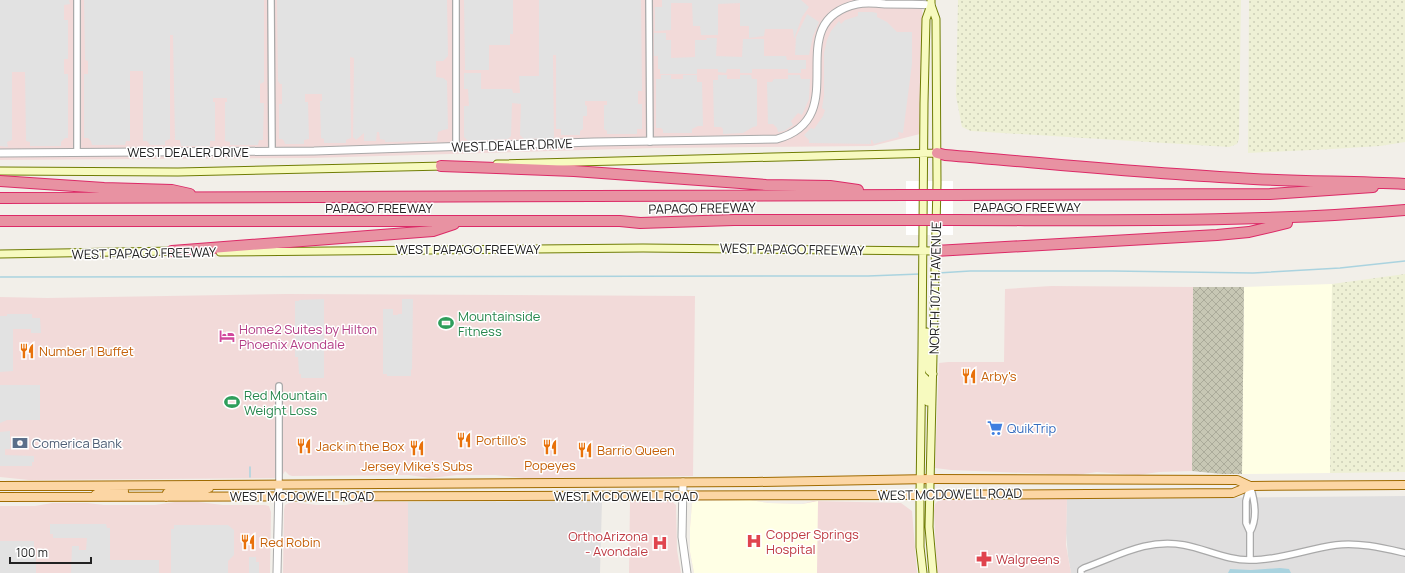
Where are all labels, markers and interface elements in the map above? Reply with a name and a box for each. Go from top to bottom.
street label: WEST DEALER DRIVE [451,134,573,156]
street label: WEST DEALER DRIVE [127,143,249,161]
street label: PAPAGO FREEWAY [648,198,757,218]
street label: PAPAGO FREEWAY [973,198,1081,216]
street label: PAPAGO FREEWAY [325,199,433,217]
street label: NORTH 107TH AVENUE [925,222,945,354]
street label: WEST PAPAGO FREEWAY [720,239,865,259]
street label: WEST PAPAGO FREEWAY [396,240,541,258]
street label: WEST PAPAGO FREEWAY [72,243,217,263]
place label: Mountainside Fitness [458,307,541,340]
sports icon: Mountainside Fitness [437,314,455,332]
place label: Home2 Suites by Hilton Phoenix Avondale [239,320,377,353]
hotel icon: Home2 Suites by Hilton Phoenix Avondale [218,327,236,345]
restaurant icon: Number 1 Buffet [18,342,36,360]
place label: Number 1 Buffet [39,342,134,360]
restaurant icon: Arby's [960,367,978,385]
place label: Arby's [981,367,1017,385]
place label: Red Mountain Weight Loss [244,386,327,419]
sports icon: Red Mountain Weight Loss [223,393,241,411]
supermarket icon: QuikTrip [986,419,1004,437]
place label: QuikTrip [1007,419,1056,437]
restaurant icon: Portillo's [455,431,473,449]
place label: Portillo's [476,431,527,449]
bank icon: Comerica Bank [11,434,29,452]
place label: Comerica Bank [32,434,122,452]
restaurant icon: Jack in the Box [295,437,313,455]
place label: Jack in the Box [316,437,405,455]
restaurant icon: Popeyes [541,438,559,456]
restaurant icon: Jersey Mike's Subs [408,439,426,457]
restaurant icon: Barrio Queen [576,441,594,459]
place label: Barrio Queen [597,441,675,459]
place label: Popeyes [524,456,576,474]
place label: Jersey Mike's Subs [361,457,473,475]
street label: WEST MCDOWELL ROAD [878,484,1023,504]
street label: WEST MCDOWELL ROAD [230,487,374,505]
street label: WEST MCDOWELL ROAD [554,487,698,505]
place label: Copper Springs Hospital [766,525,859,558]
place label: OrthoArizona - Avondale [568,527,648,560]
hospital icon: Copper Springs Hospital [745,532,763,550]
restaurant icon: Red Robin [239,533,257,551]
place label: Red Robin [260,533,320,551]
hospital icon: OrthoArizona - Avondale [651,534,669,552]
scale bar [10,539,91,565]
text: 100 m [16,544,48,561]
pharmacy icon: Walgreens [975,550,993,568]
place label: Walgreens [996,550,1060,568]

